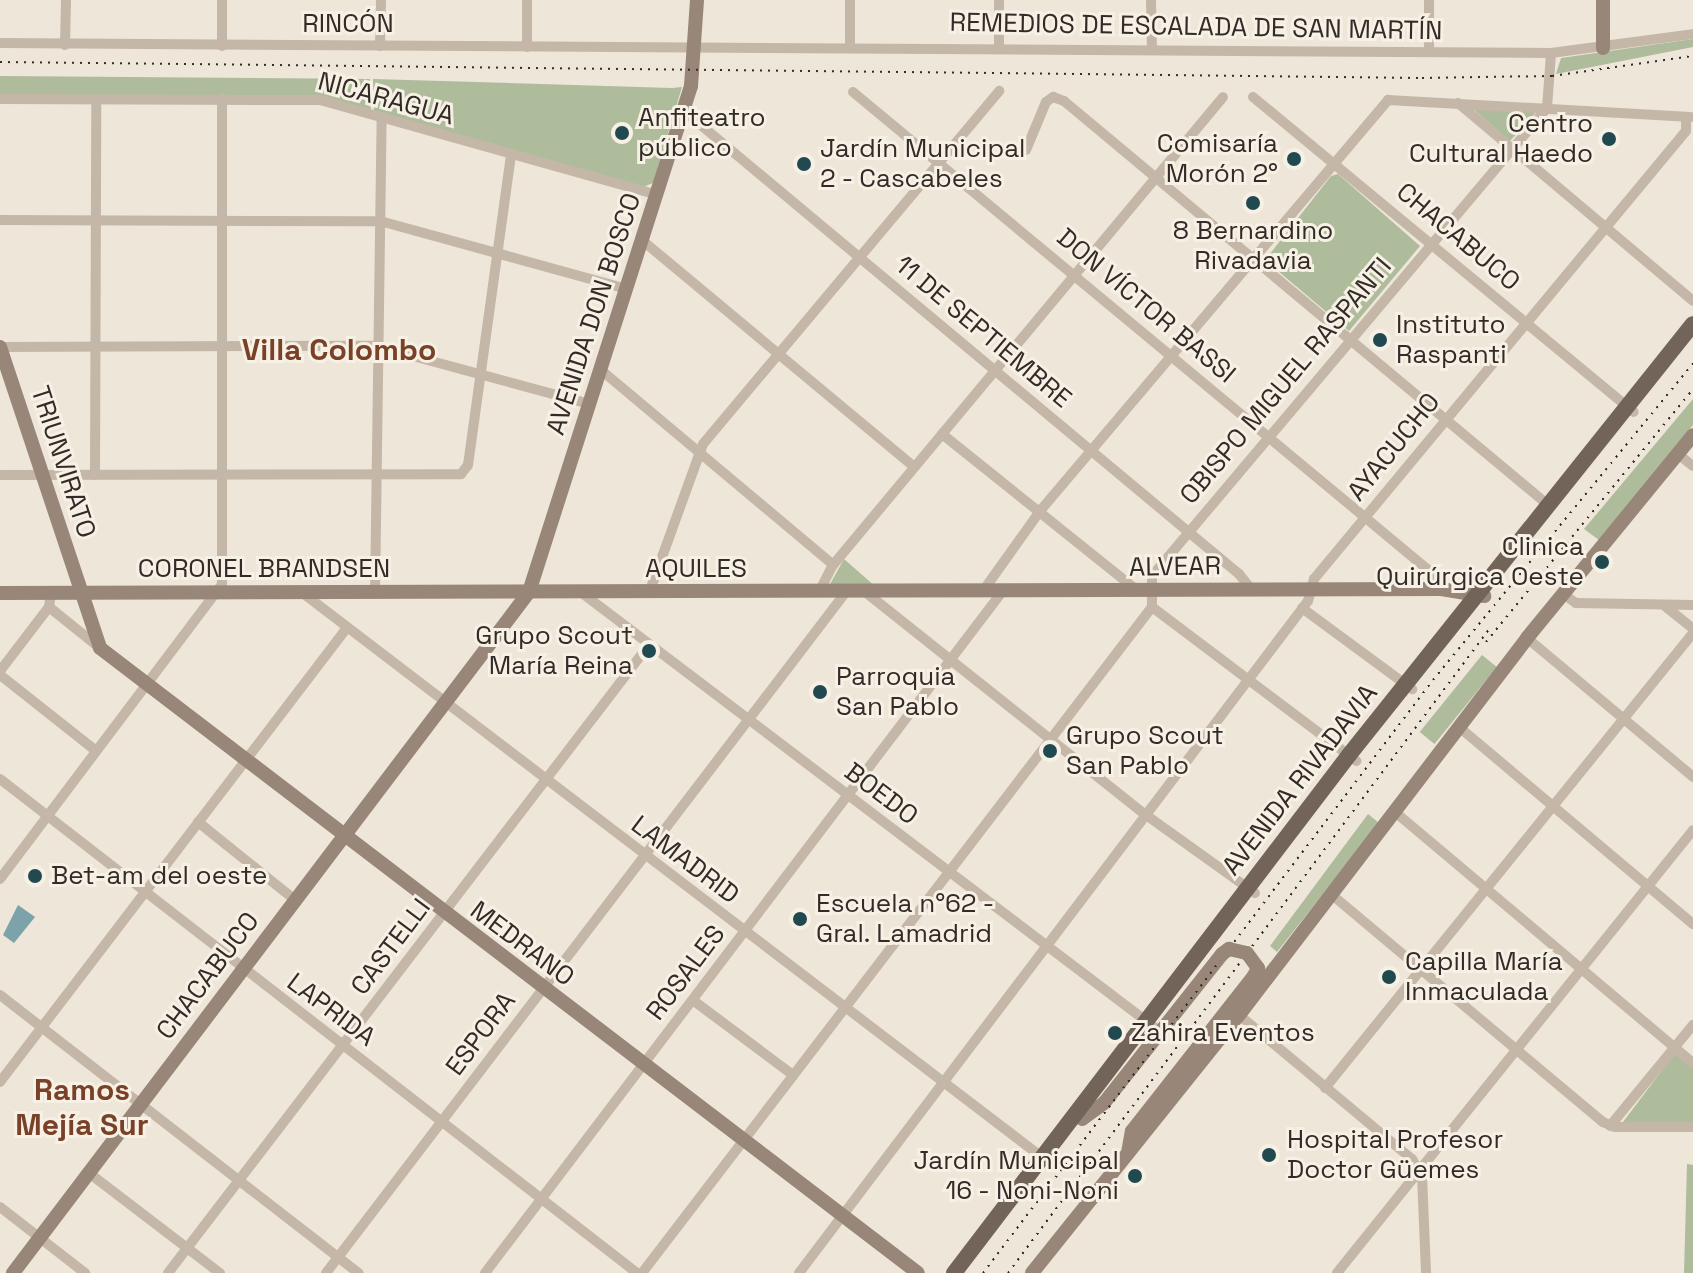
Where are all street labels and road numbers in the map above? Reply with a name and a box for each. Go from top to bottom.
street label: REMEDIOS DE ESCALADA DE SAN MARTÍN [949,7,1443,47]
street label: RINCÓN [302,8,394,40]
street label: NICARAGUA [315,66,457,132]
street label: CHACABUCO [1390,176,1526,298]
street label: AVENIDA DON BOSCO [540,189,648,439]
street label: DON VÍCTOR BASSI [1050,222,1242,390]
street label: 11 DE SEPTIEMBRE [889,249,1077,415]
street label: OBISPO MIGUEL RASPANTI [1174,251,1398,511]
street label: TRIUNVIRATO [24,382,102,542]
street label: AYACUCHO [1341,387,1447,507]
street label: ALVEAR [1129,551,1221,583]
street label: CORONEL BRANDSEN [138,553,390,585]
street label: AQUILES [645,553,747,585]
street label: AVENIDA RIVADAVIA [1216,678,1384,882]
street label: BOEDO [838,756,924,832]
street label: LAMADRID [625,809,745,911]
street label: CASTELLI [345,893,437,1001]
street label: MEDRANO [464,895,580,993]
street label: CHACABUCO [150,906,266,1046]
street label: ROSALES [640,919,732,1027]
street label: LAPRIDA [281,967,381,1053]
street label: ESPORA [440,986,522,1082]

